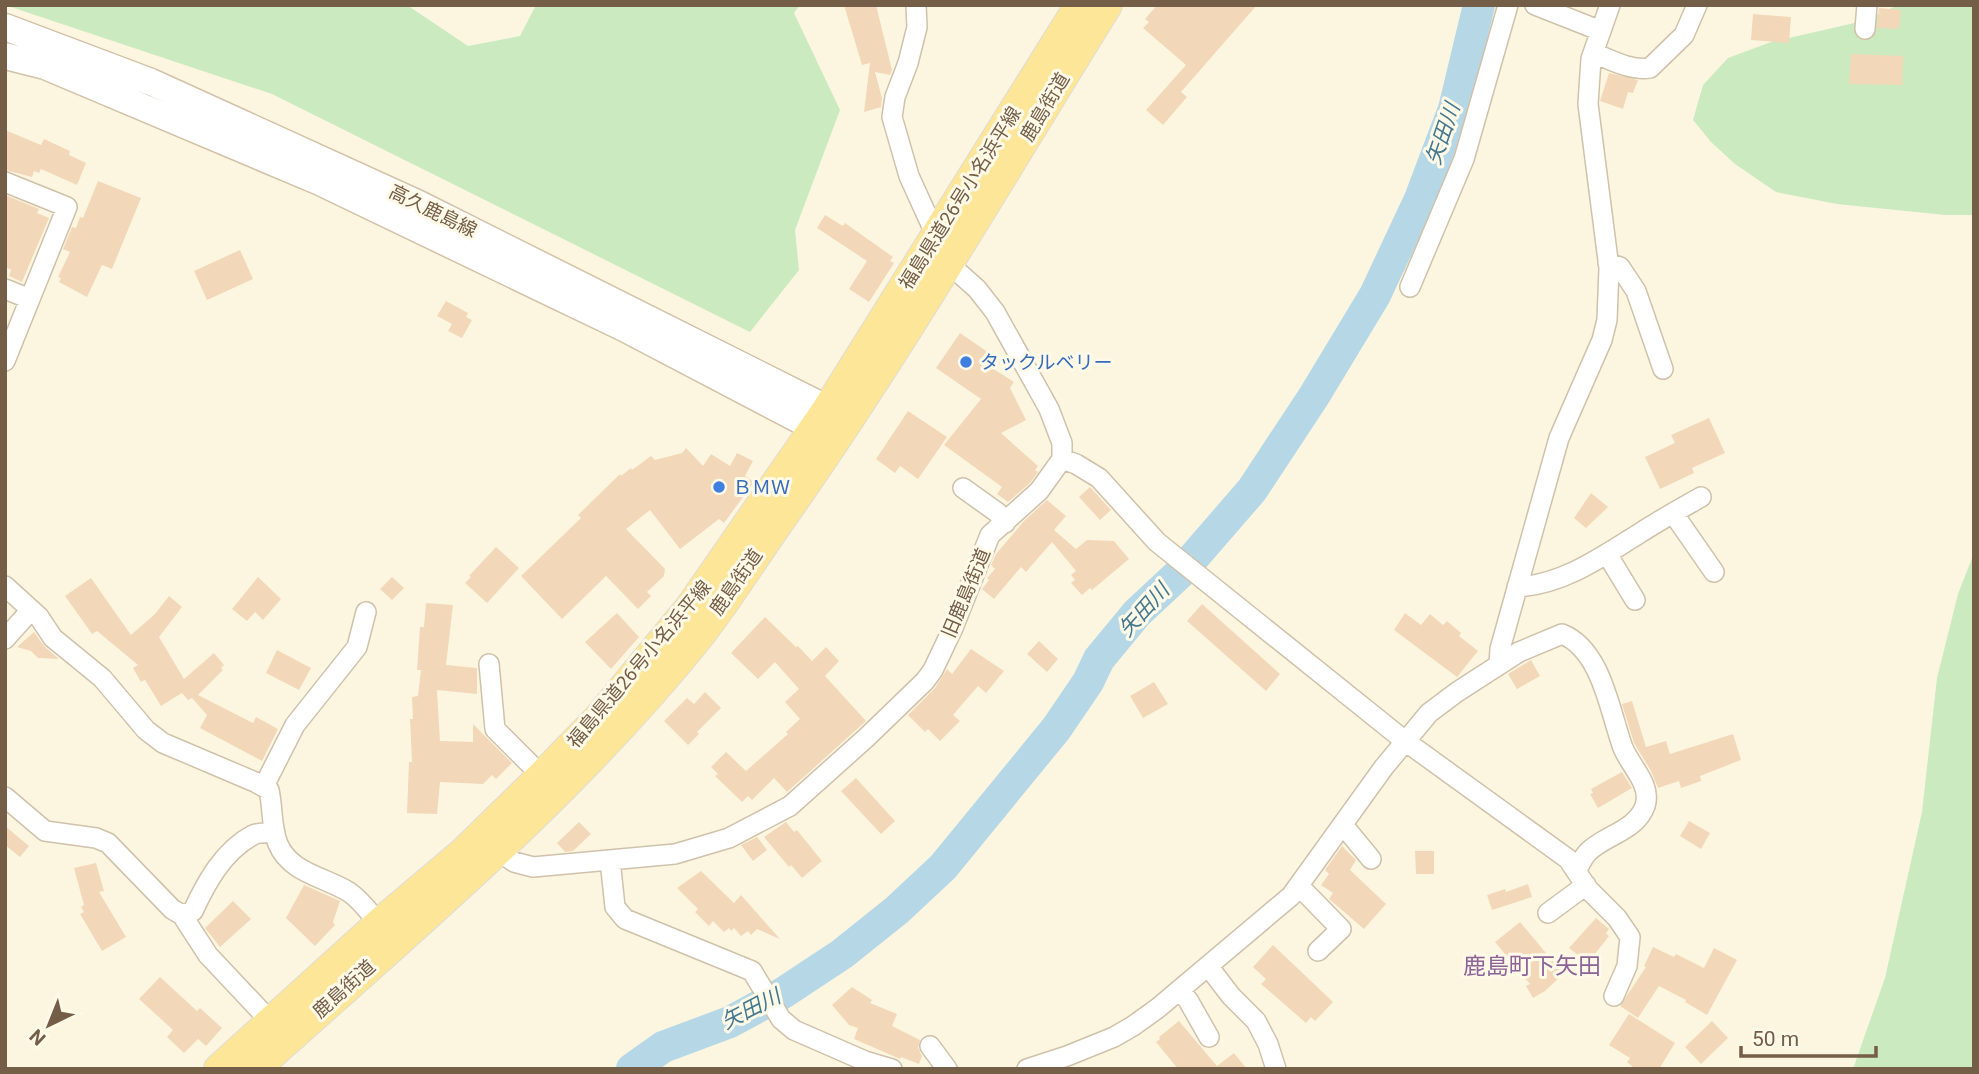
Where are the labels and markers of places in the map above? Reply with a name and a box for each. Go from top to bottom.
place label: タックルベリー [980,351,1112,374]
marker: タックルベリー [958,354,974,370]
place label: ＢＭＷ [733,476,790,499]
marker: ＢＭＷ [711,479,727,495]

